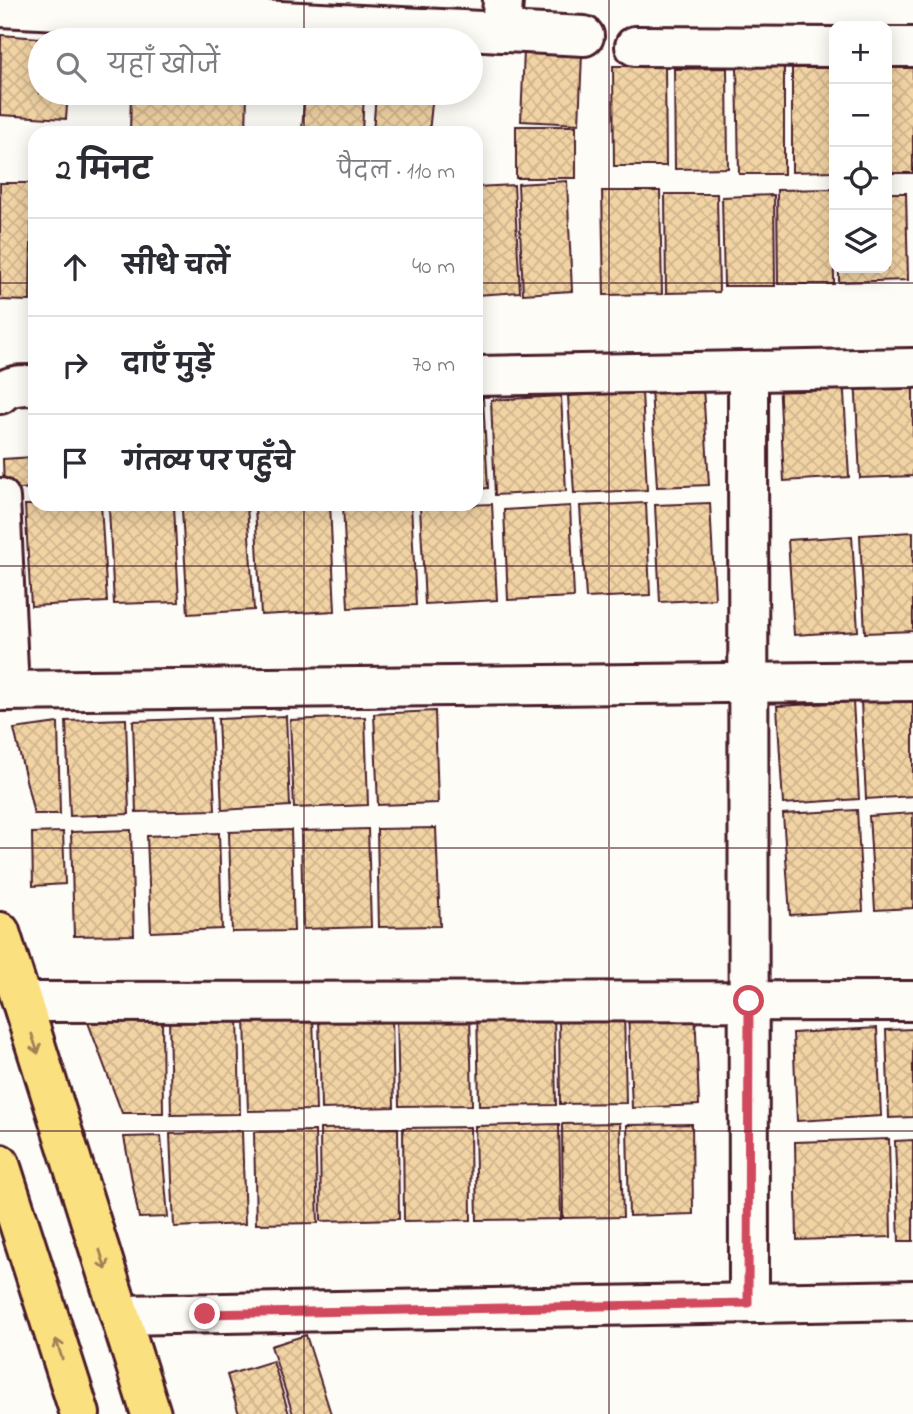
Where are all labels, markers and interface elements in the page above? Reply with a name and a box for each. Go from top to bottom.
map controls [829,21,892,273]
button: + [829,21,892,84]
search box [28,28,483,105]
icon: search [52,48,90,86]
text: यहाँ खोजें [108,48,220,86]
button: − [829,84,892,147]
button: locate [829,147,892,210]
text: 2 मिनट [56,150,151,194]
text: पैदल · 110 m [337,156,455,189]
button: layers [829,210,892,273]
icon: ahead [56,248,94,286]
text: सीधे चलें [123,249,229,287]
text: 40 m [412,251,455,284]
icon: right [56,346,94,384]
text: दाएँ मुड़ें [123,347,213,385]
text: 70 m [412,349,455,382]
icon: arrive [56,444,94,482]
text: गंतव्य पर पहुँचे [123,445,294,483]
route start [733,985,764,1016]
one-way arrow [29,1032,42,1054]
one-way arrow [98,1249,111,1271]
route end [189,1298,220,1329]
one-way arrow [52,1338,65,1360]

